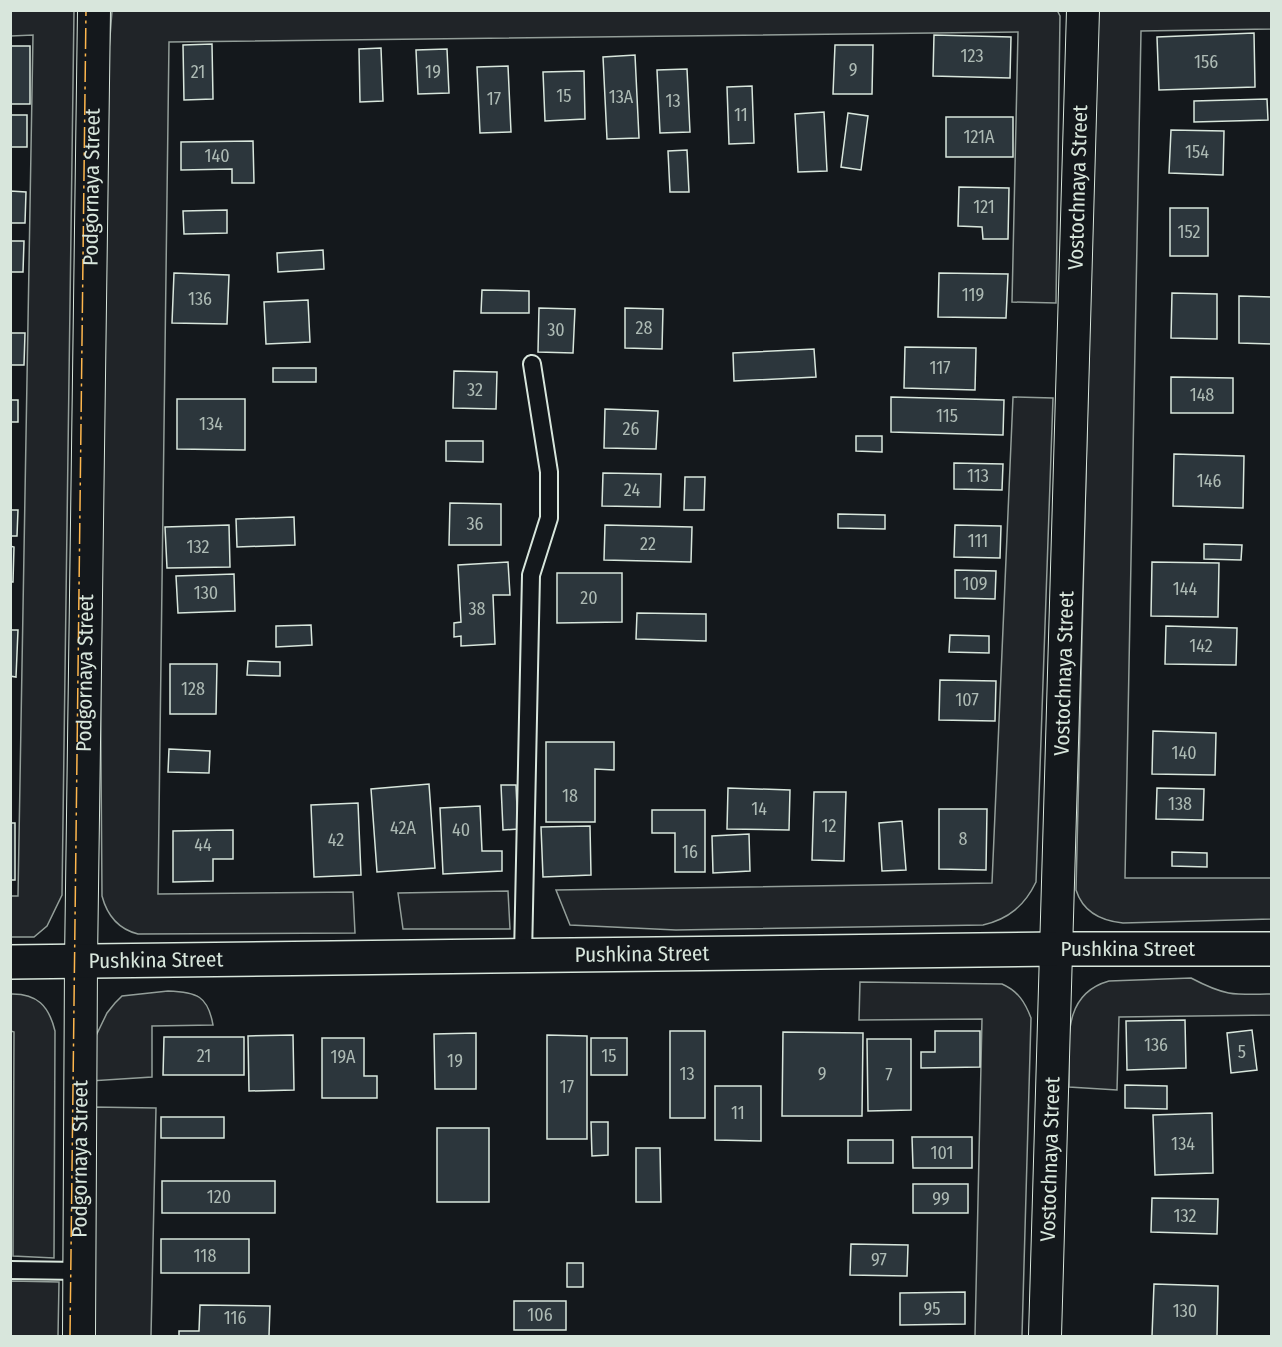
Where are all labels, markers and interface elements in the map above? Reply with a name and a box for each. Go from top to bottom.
house number: 123 [960,45,984,67]
house number: 156 [1194,51,1218,73]
house number: 9 [849,59,857,81]
house number: 21 [191,61,205,83]
house number: 19 [425,61,441,83]
house number: 15 [556,85,572,107]
house number: 13А [609,86,634,108]
house number: 17 [487,88,501,110]
house number: 13 [665,90,681,112]
house number: 11 [734,104,748,126]
street label: Vostochnaya Street [1063,105,1093,270]
street label: Podgornaya Street [78,108,106,266]
house number: 121А [963,126,995,148]
house number: 154 [1185,141,1209,163]
house number: 140 [204,145,230,167]
house number: 121 [973,196,995,218]
house number: 152 [1177,221,1201,243]
house number: 119 [962,284,984,306]
house number: 136 [188,288,212,310]
house number: 28 [636,317,652,339]
house number: 30 [547,319,565,341]
house number: 117 [929,357,951,379]
house number: 32 [467,379,483,401]
house number: 148 [1190,384,1214,406]
house number: 115 [936,405,958,427]
house number: 134 [199,413,223,435]
house number: 26 [623,418,640,440]
house number: 113 [967,465,989,487]
house number: 146 [1197,470,1221,492]
house number: 24 [624,479,640,501]
house number: 36 [466,513,484,535]
house number: 111 [968,530,988,552]
house number: 22 [640,533,656,555]
house number: 132 [187,536,210,558]
house number: 109 [962,573,988,595]
house number: 144 [1173,578,1198,600]
house number: 130 [194,582,218,604]
house number: 20 [580,587,598,609]
street label: Vostochnaya Street [1049,590,1079,756]
street label: Podgornaya Street [71,594,99,752]
house number: 38 [468,598,486,620]
house number: 142 [1189,635,1213,657]
house number: 128 [181,678,205,700]
house number: 107 [955,689,979,711]
house number: 140 [1171,742,1197,764]
house number: 18 [562,785,578,807]
house number: 138 [1168,793,1192,815]
house number: 14 [751,798,767,820]
house number: 12 [822,815,837,837]
house number: 42А [390,817,416,839]
house number: 40 [452,819,470,841]
house number: 8 [959,828,968,850]
house number: 42 [328,829,344,851]
house number: 44 [194,834,212,856]
house number: 16 [682,841,698,863]
street label: Pushkina Street [1061,936,1195,962]
street label: Pushkina Street [574,940,710,968]
street label: Pushkina Street [89,946,224,974]
house number: 136 [1144,1034,1168,1056]
house number: 5 [1238,1041,1246,1063]
house number: 21 [197,1045,211,1067]
house number: 15 [601,1045,617,1067]
house number: 19А [330,1046,356,1068]
house number: 19 [447,1050,463,1072]
house number: 13 [679,1063,695,1085]
house number: 9 [818,1063,826,1085]
house number: 7 [885,1064,893,1086]
house number: 17 [560,1076,574,1098]
street label: Vostochnaya Street [1035,1076,1065,1242]
street label: Podgornaya Street [67,1080,93,1238]
house number: 11 [731,1102,745,1124]
house number: 134 [1171,1133,1195,1155]
house number: 101 [931,1142,953,1164]
house number: 120 [207,1186,231,1208]
house number: 99 [932,1188,950,1210]
house number: 132 [1174,1205,1197,1227]
house number: 118 [194,1245,216,1267]
house number: 97 [871,1249,887,1271]
house number: 95 [923,1298,941,1320]
house number: 130 [1173,1300,1197,1322]
house number: 106 [527,1304,553,1326]
house number: 116 [224,1307,246,1329]

